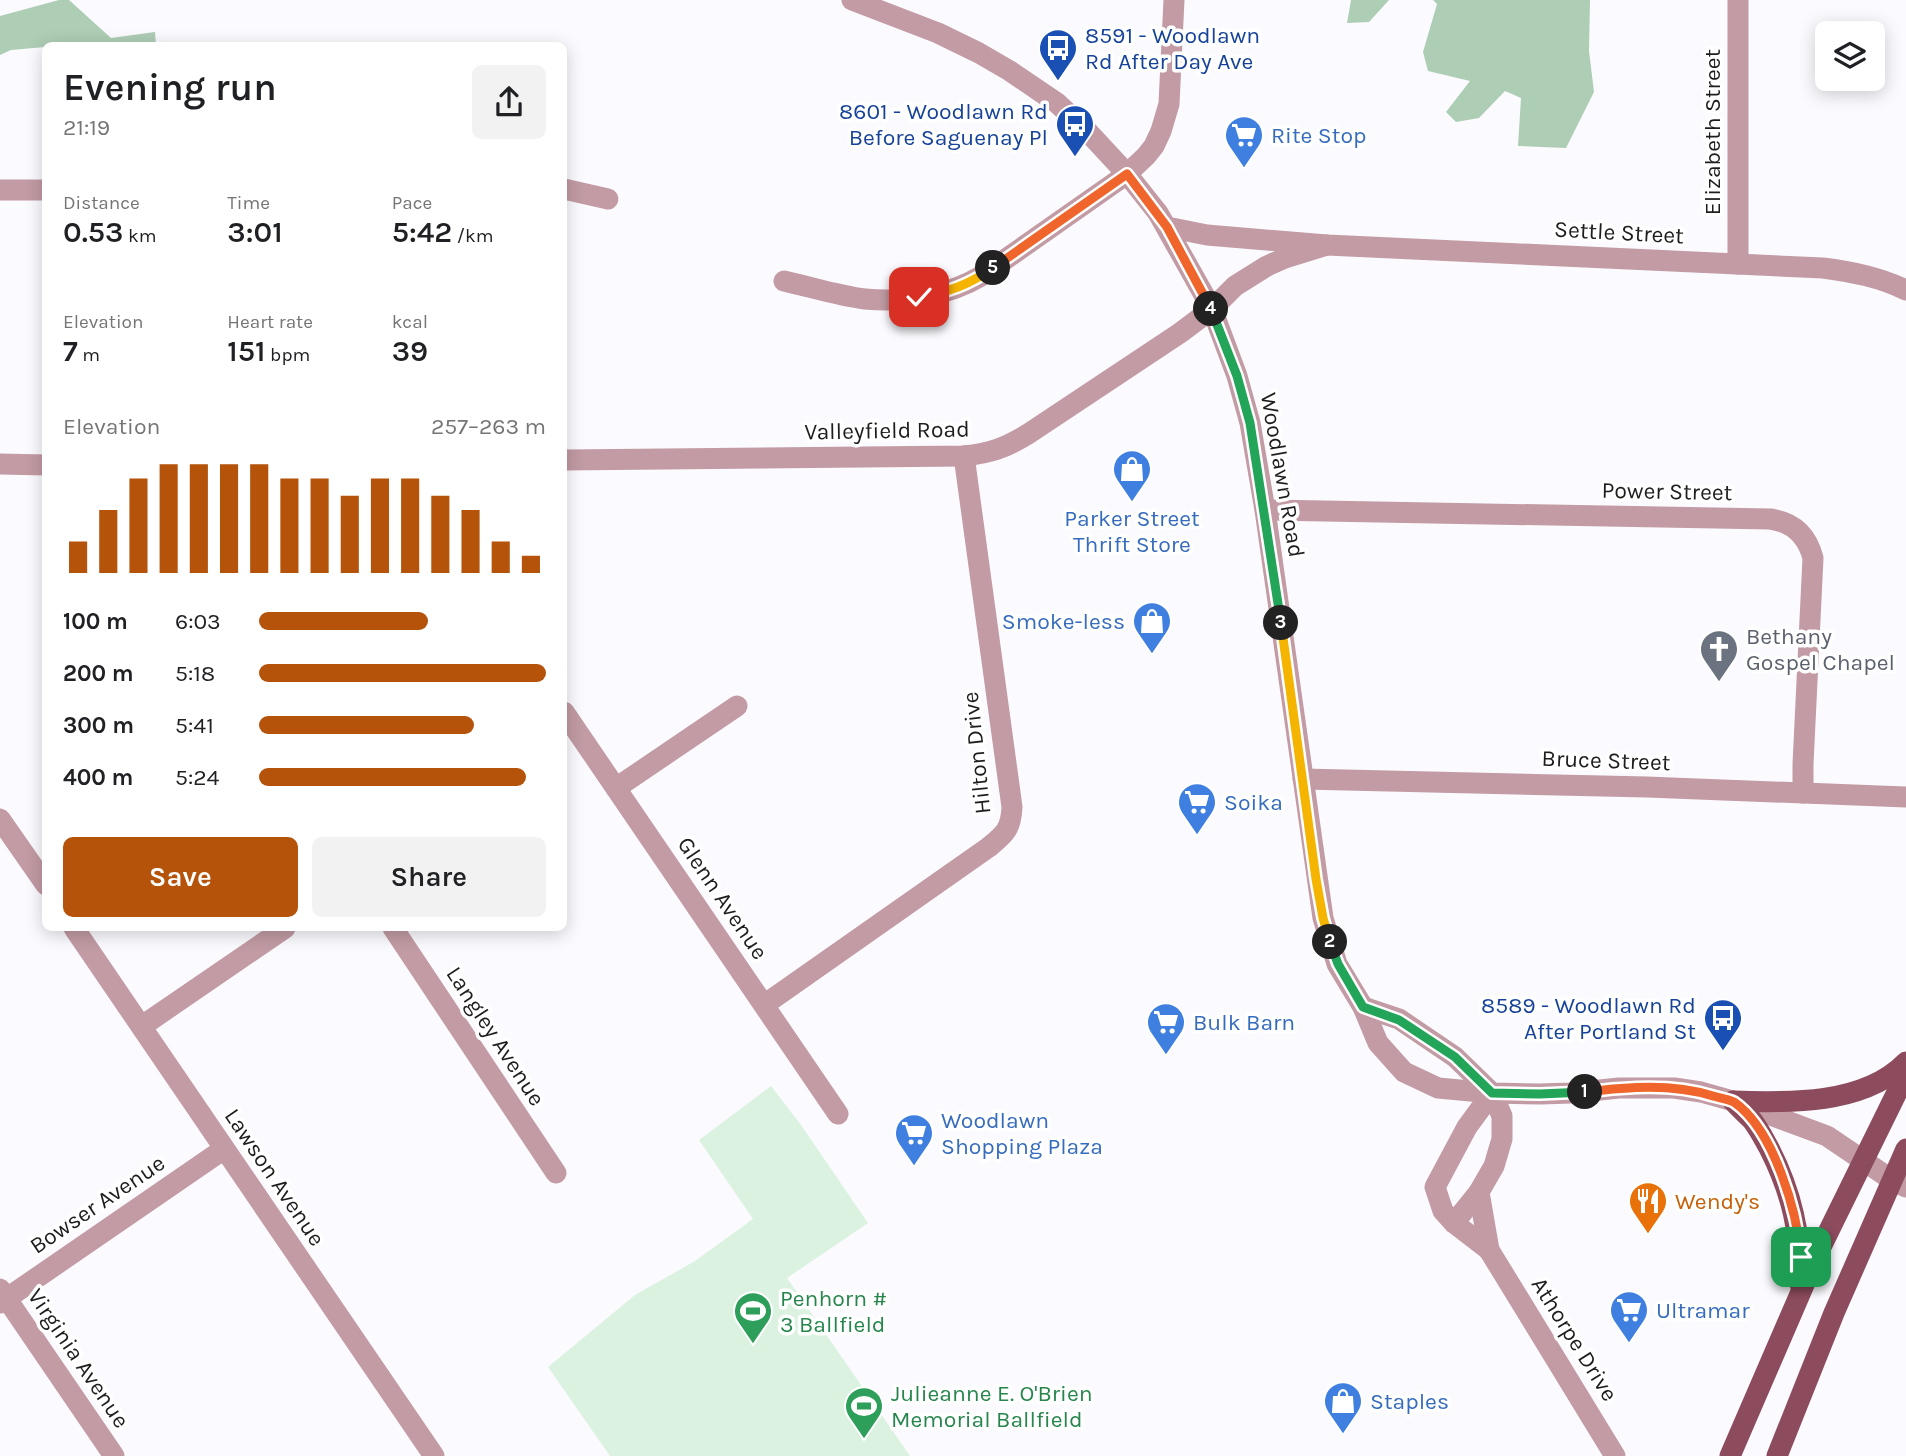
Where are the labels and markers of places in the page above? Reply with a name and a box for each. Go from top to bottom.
place label: 8591 - Woodlawn Rd After Day Ave [1085,22,1260,75]
bus stop icon: 8591 - Woodlawn Rd After Day Ave [1037,27,1079,82]
place label: 8601 - Woodlawn Rd Before Saguenay Pl [839,98,1048,151]
bus stop icon: 8601 - Woodlawn Rd Before Saguenay Pl [1054,103,1096,158]
supermarket icon: Rite Stop [1223,114,1265,169]
place label: Rite Stop [1271,122,1366,149]
pin: 5 [976,250,1010,286]
pin [889,267,949,327]
pin: 4 [1194,292,1228,326]
shop icon: Parker Street Thrift Store [1111,448,1153,503]
place label: Parker Street Thrift Store [1064,505,1200,558]
shop icon: Smoke-less [1131,600,1173,655]
pin: 3 [1264,606,1298,640]
place label: Smoke-less [1002,608,1125,635]
place label: Bethany Gospel Chapel [1746,623,1895,676]
church icon: Bethany Gospel Chapel [1698,628,1740,683]
supermarket icon: Soika [1176,781,1218,836]
place label: Soika [1224,789,1283,816]
pin: 2 [1312,925,1348,960]
place label: 8589 - Woodlawn Rd After Portland St [1481,992,1696,1045]
bus stop icon: 8589 - Woodlawn Rd After Portland St [1702,997,1744,1052]
supermarket icon: Bulk Barn [1145,1001,1187,1056]
place label: Bulk Barn [1193,1009,1295,1036]
pin: 1 [1568,1074,1602,1110]
place label: Woodlawn Shopping Plaza [941,1107,1103,1160]
supermarket icon: Woodlawn Shopping Plaza [893,1112,935,1167]
restaurant icon: Wendy's [1627,1180,1669,1235]
place label: Wendy's [1675,1188,1760,1215]
pin [1771,1227,1831,1287]
place label: Penhorn # 3 Ballfield [780,1285,887,1338]
supermarket icon: Ultramar [1608,1289,1650,1344]
sports icon: Penhorn # 3 Ballfield [732,1290,774,1345]
place label: Ultramar [1656,1297,1750,1324]
place label: Julieanne E. O'Brien Memorial Ballfield [891,1380,1093,1433]
shop icon: Staples [1322,1380,1364,1435]
sports icon: Julieanne E. O'Brien Memorial Ballfield [843,1385,885,1440]
place label: Staples [1370,1388,1449,1415]

